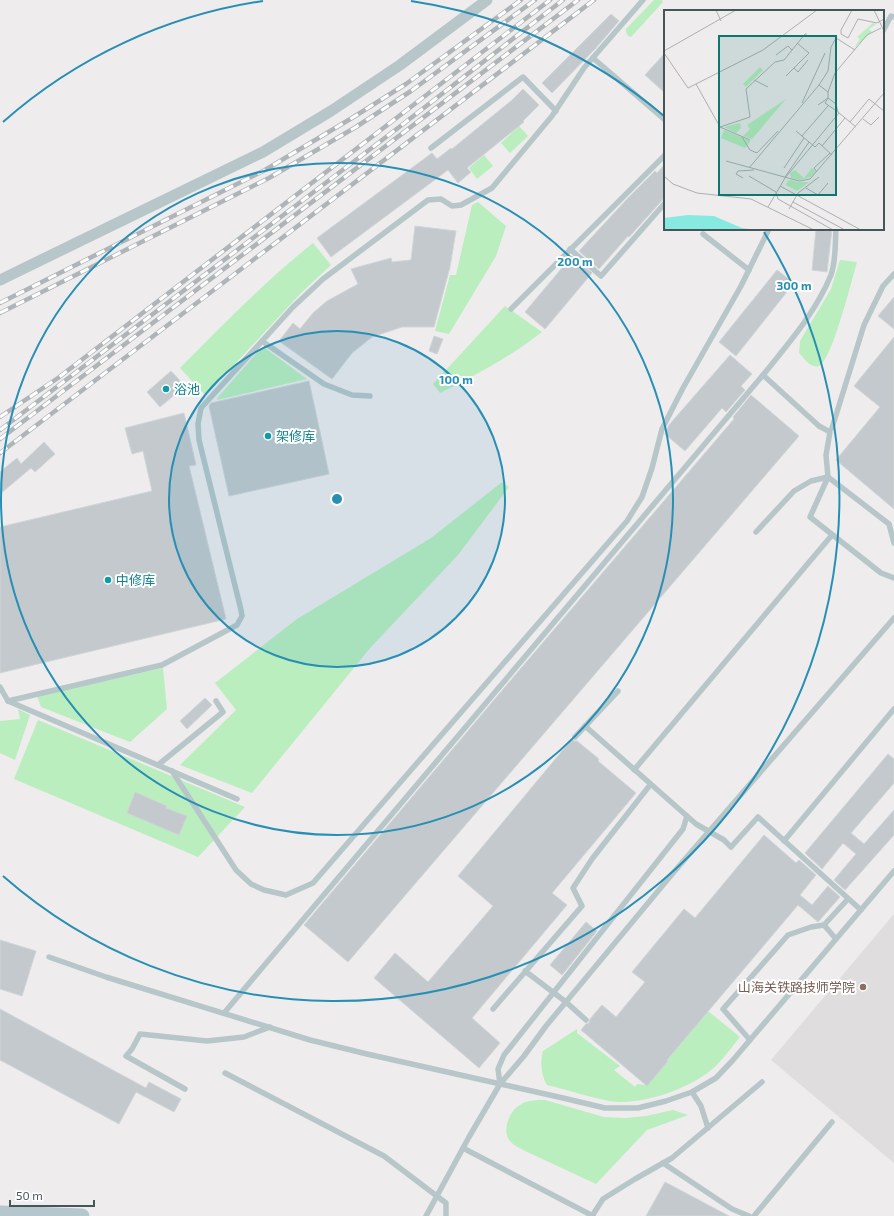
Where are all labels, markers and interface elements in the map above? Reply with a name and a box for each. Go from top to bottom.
inset map [664,10,884,230]
text: 200 m [557,254,593,268]
text: 300 m [776,278,812,292]
text: 100 m [439,372,473,386]
place label: 浴池 [174,381,200,397]
marker: 浴池 [161,384,171,394]
place label: 架修库 [276,428,315,444]
marker: 架修库 [263,431,273,441]
centre of rings [330,492,344,506]
place label: 中修库 [116,572,155,588]
marker: 中修库 [103,575,113,585]
place label: 山海关铁路技师学院 [738,979,855,995]
marker: 山海关铁路技师学院 [858,982,868,992]
scale bar [10,1182,94,1208]
text: 50 m [16,1188,43,1202]

